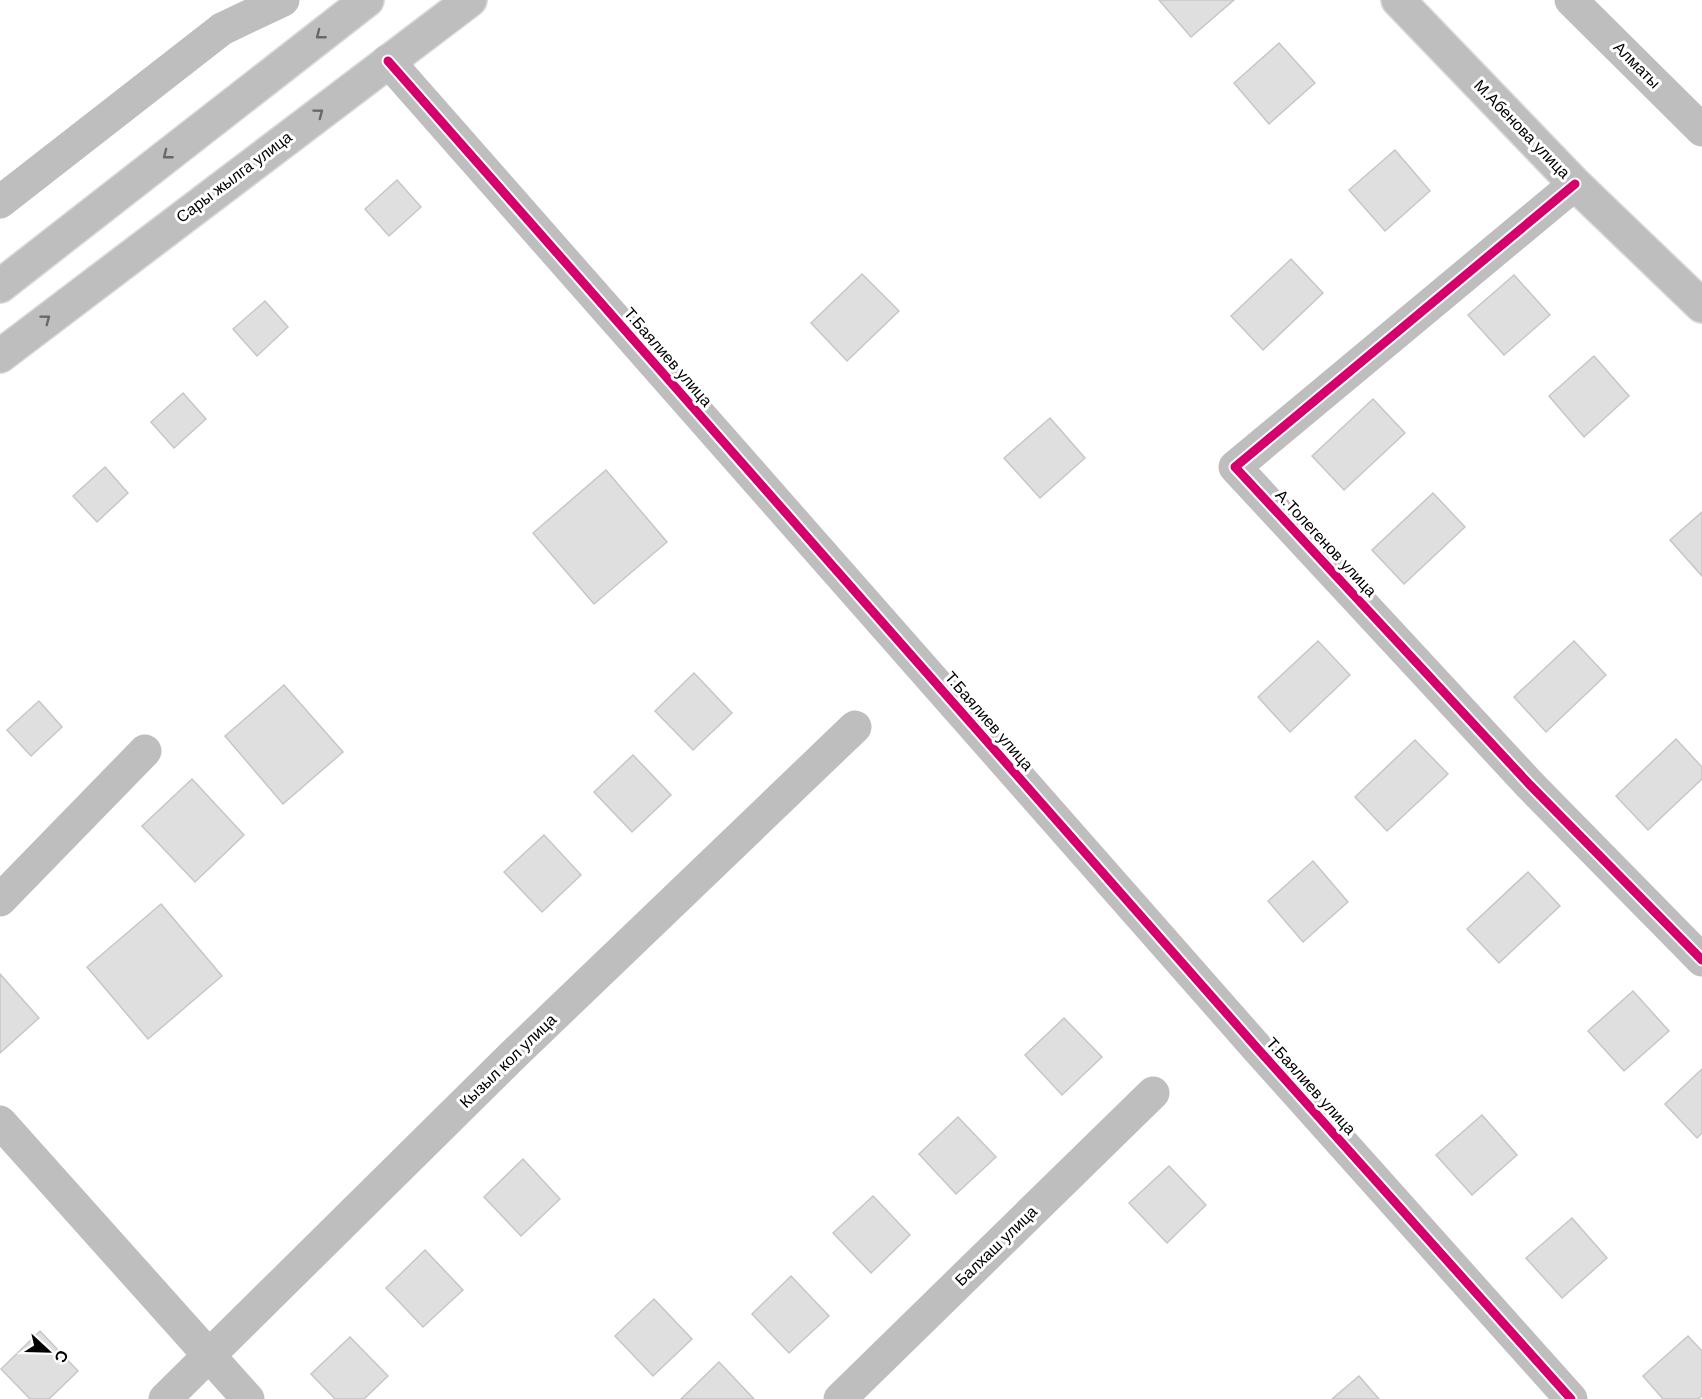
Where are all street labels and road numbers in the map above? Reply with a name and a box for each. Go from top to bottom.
street label: Алматы [1610,38,1664,92]
street label: М.Абенова улица [1471,76,1573,182]
street label: Сары жылга улица [173,128,295,226]
street label: Т.Баялиев улица [621,304,715,410]
street label: А.Толегенов улица [1272,486,1380,600]
street label: Т.Баялиев улица [942,668,1036,774]
street label: Кызыл кол улица [456,1011,560,1111]
street label: Т.Баялиев улица [1263,1034,1359,1138]
street label: Балхаш улица [952,1203,1040,1289]

